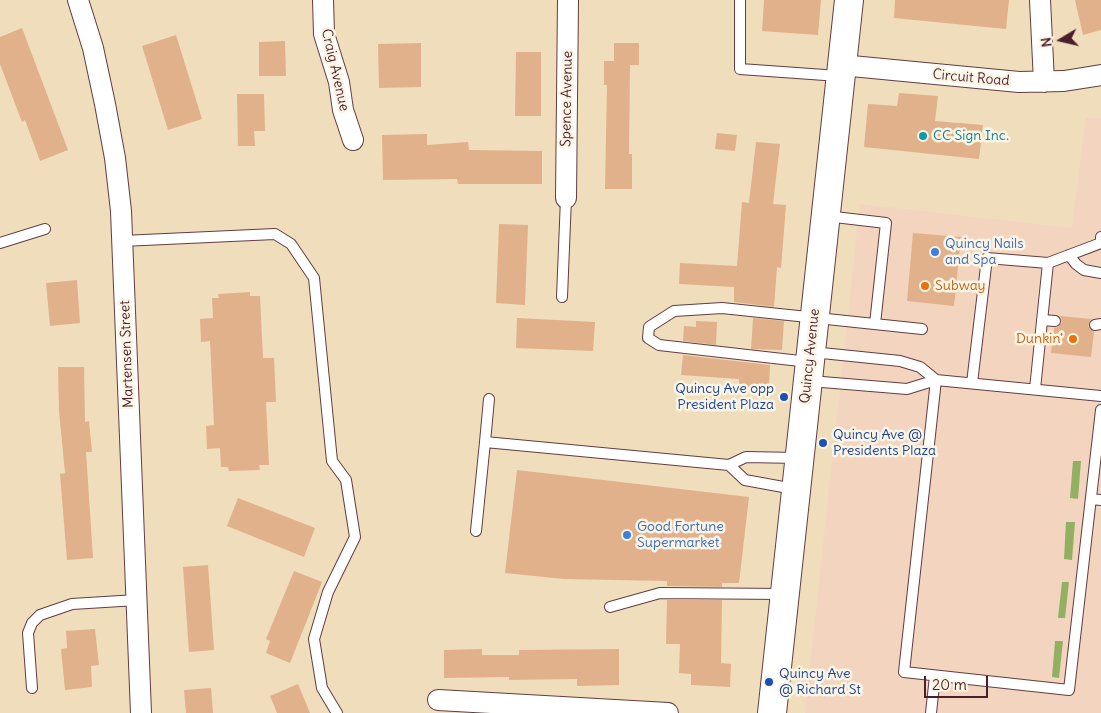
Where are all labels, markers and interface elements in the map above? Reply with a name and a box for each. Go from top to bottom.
north arrow [1036,15,1086,65]
street label: Craig Avenue [317,27,353,113]
text: N [1037,36,1056,49]
street label: Spence Avenue [558,51,576,147]
street label: Circuit Road [932,66,1010,90]
place label: CC Sign Inc. [933,128,1009,144]
marker: CC Sign Inc. [917,130,929,142]
place label: Quincy Nails and Spa [945,236,1024,268]
marker: Quincy Nails and Spa [929,246,941,258]
place label: Subway [935,278,986,294]
marker: Subway [919,280,931,292]
street label: Martensen Street [117,300,137,408]
street label: Quincy Avenue [797,308,823,404]
place label: Dunkin' [1016,331,1063,347]
marker: Dunkin' [1067,333,1079,345]
place label: Quincy Ave opp President Plaza [675,381,774,414]
marker: Quincy Ave opp President Plaza [778,391,790,403]
place label: Quincy Ave @ Presidents Plaza [833,427,936,460]
marker: Quincy Ave @ Presidents Plaza [817,437,829,449]
place label: Good Fortune Supermarket [637,519,724,552]
marker: Good Fortune Supermarket [621,529,633,541]
place label: Quincy Ave @ Richard St [779,666,861,699]
scale bar [926,666,990,698]
text: 20 m [932,675,967,694]
marker: Quincy Ave @ Richard St [763,676,775,688]

